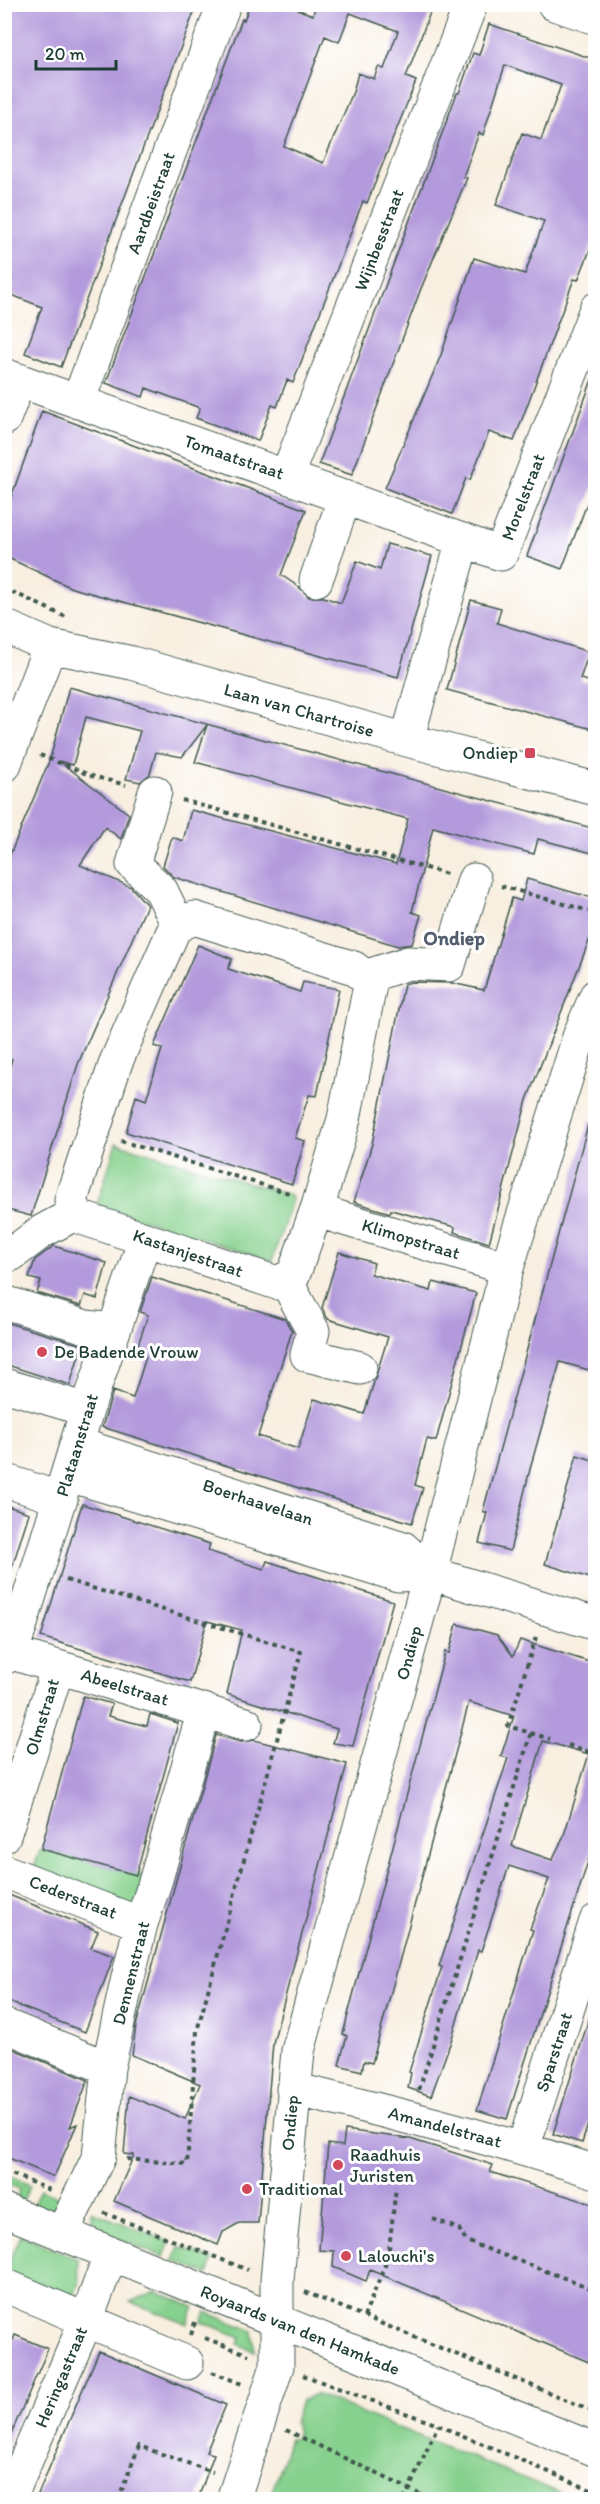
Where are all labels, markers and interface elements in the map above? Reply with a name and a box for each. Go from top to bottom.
scale bar [36,33,116,71]
text: 20 m [45,43,85,65]
street label: Aardbeistraat [122,149,180,257]
street label: Wijnbesstraat [349,186,409,294]
street label: Tomaatstraat [181,430,287,484]
street label: Morelstraat [496,450,550,544]
street label: Laan van Chartroise [221,678,377,742]
place label: Ondiep [462,742,518,764]
marker: Ondiep [523,746,537,760]
district label: Ondiep [423,926,485,951]
street label: Klimopstraat [359,1214,463,1264]
street label: Kastanjestraat [130,1224,246,1282]
place label: De Badende Vrouw [54,1341,199,1363]
marker: De Badende Vrouw [35,1345,49,1359]
street label: Plataanstraat [51,1391,103,1499]
street label: Boerhaavelaan [200,1474,316,1530]
street label: Ondiep [391,1623,427,1683]
street label: Abeelstraat [79,1663,172,1711]
street label: Olmstraat [20,1676,64,1758]
street label: Cederstraat [26,1870,120,1924]
street label: Dennenstraat [107,1919,155,2027]
street label: Sparstraat [531,2009,577,2095]
street label: Ondiep [277,2094,303,2152]
street label: Amandelstraat [386,2101,504,2153]
place label: Raadhuis Juristen [350,2144,421,2187]
marker: Raadhuis Juristen [331,2158,345,2172]
place label: Traditional [259,2178,343,2200]
marker: Traditional [240,2182,254,2196]
place label: Lalouchi's [358,2245,434,2267]
marker: Lalouchi's [339,2249,353,2263]
street label: Royaards van den Hamkade [197,2280,403,2380]
street label: Heringastraat [30,2323,92,2431]

